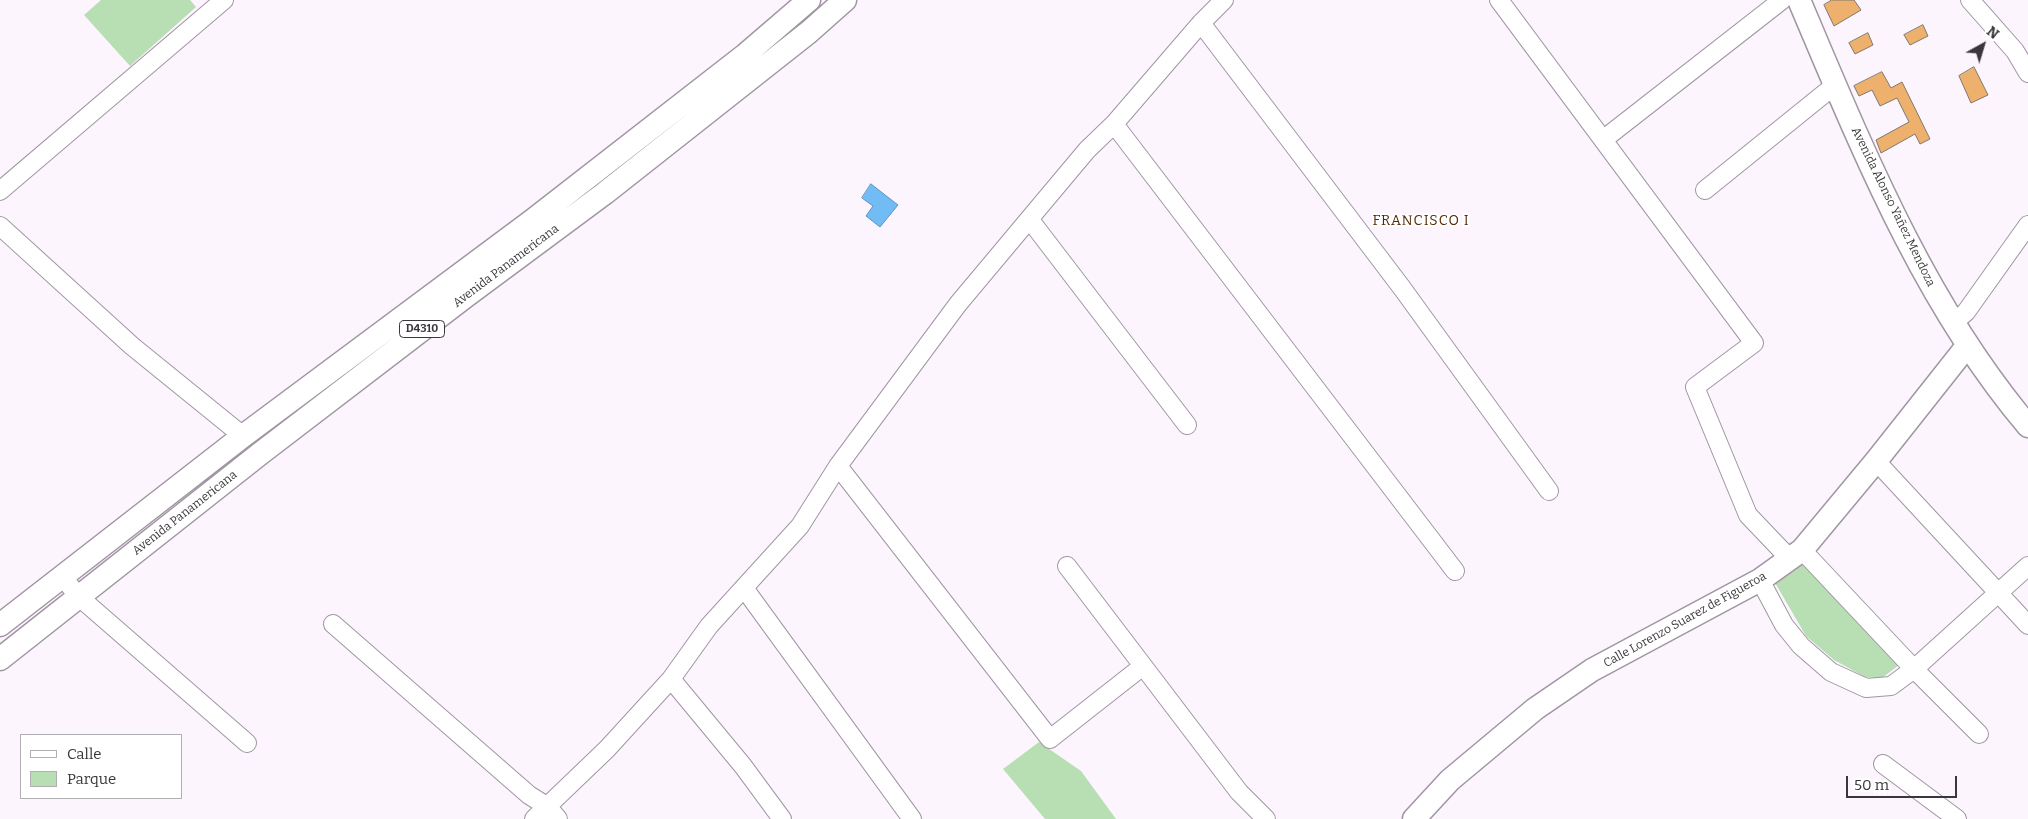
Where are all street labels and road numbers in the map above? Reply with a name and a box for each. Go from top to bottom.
street label: Avenida Alonso Yañez Mendoza [1848,125,1938,289]
street label: Avenida Panamericana [450,222,562,310]
road number: D4310 [400,320,444,338]
street label: Avenida Panamericana [130,468,240,558]
street label: Calle Lorenzo Suarez de Figueroa [1601,569,1769,671]

